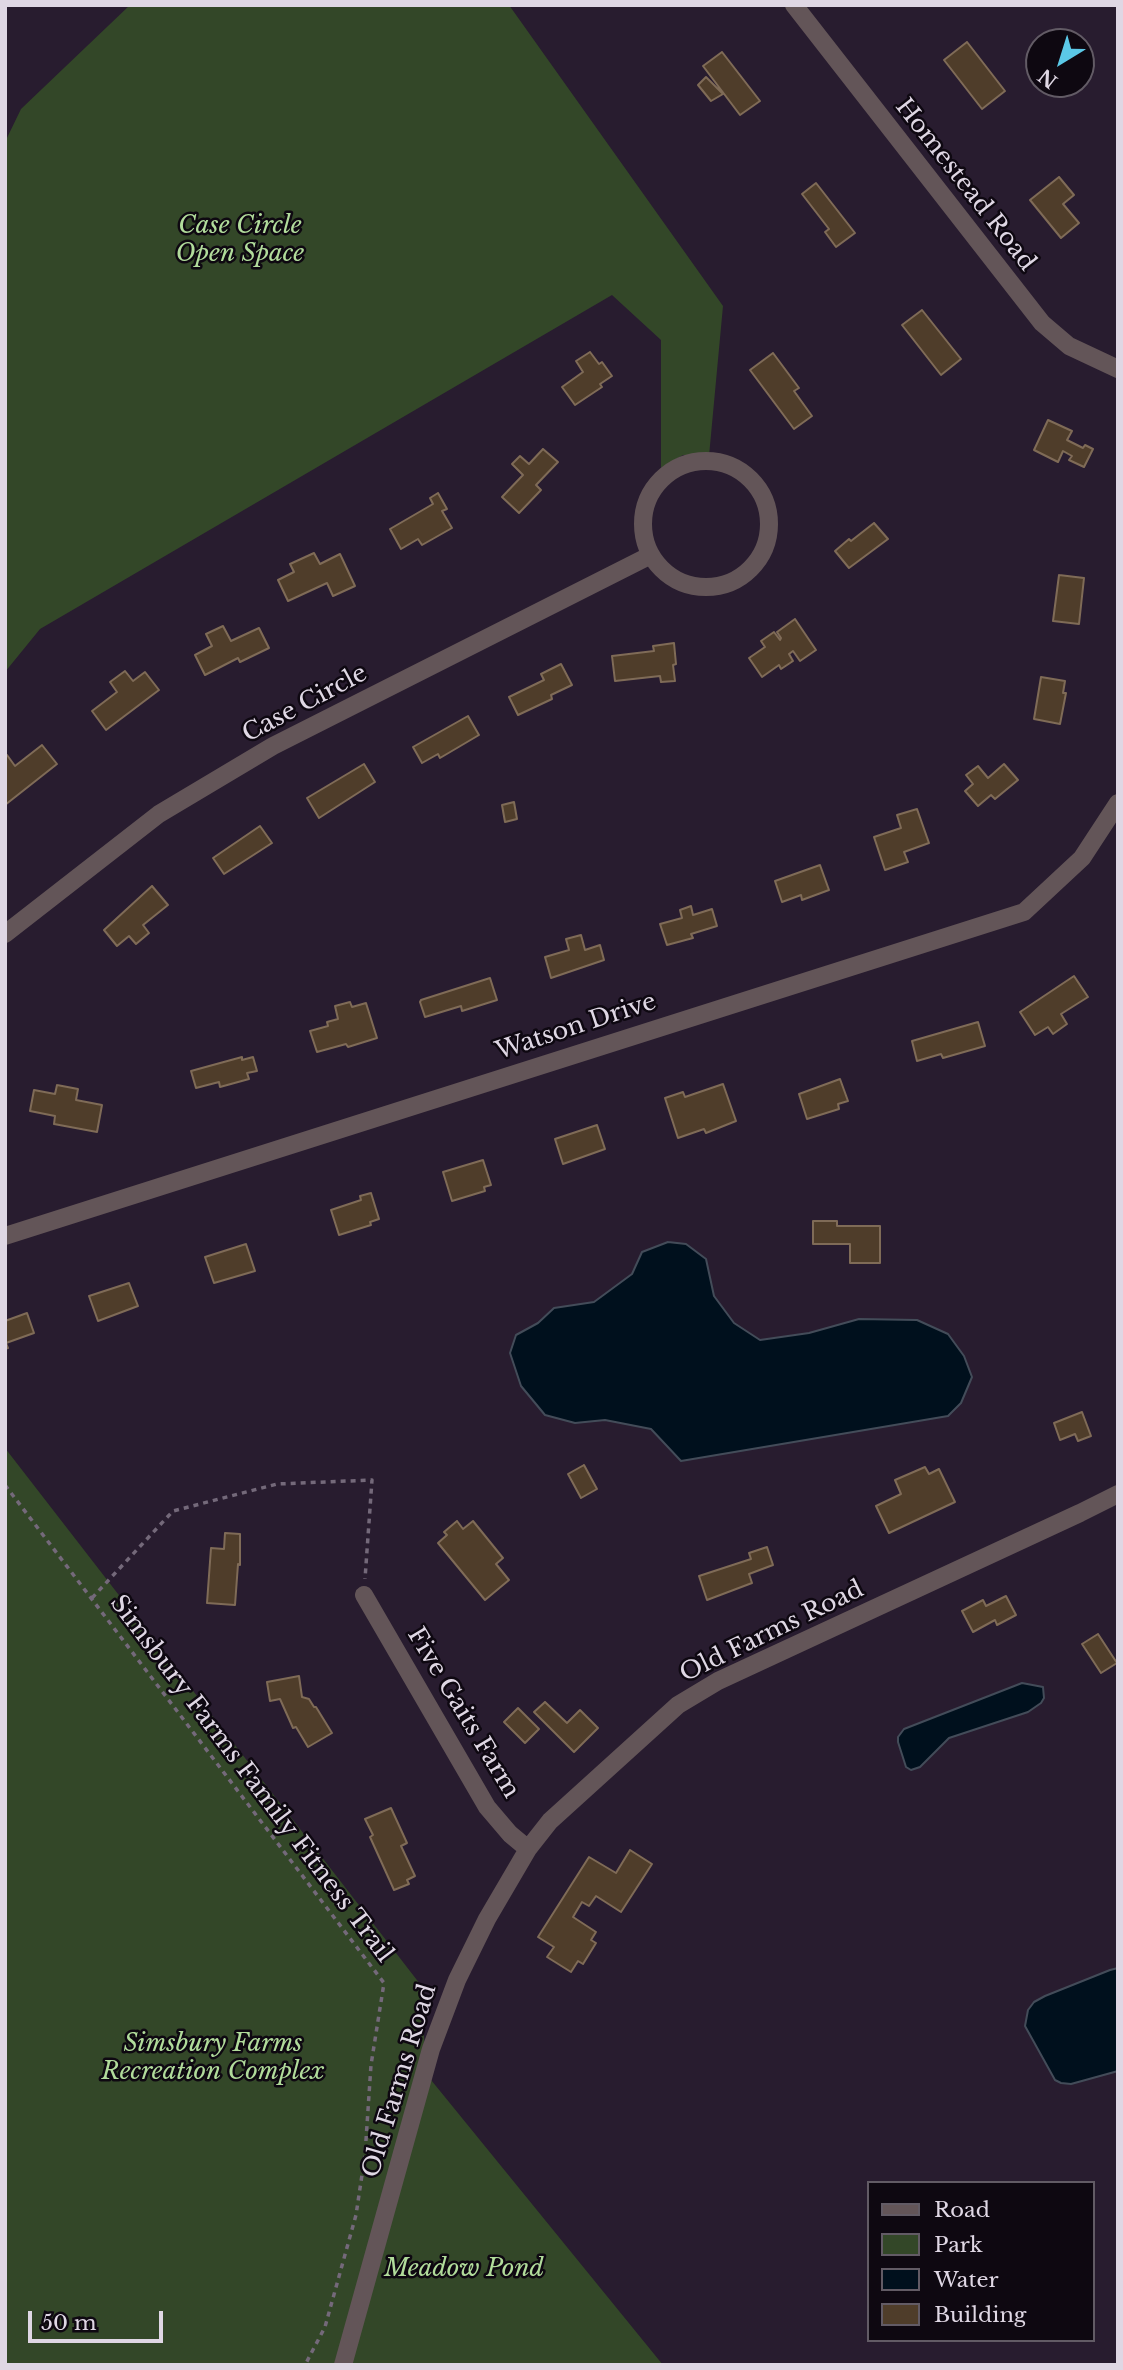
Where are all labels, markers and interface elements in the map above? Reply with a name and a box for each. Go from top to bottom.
north arrow [1025,28,1095,98]
text: N [1034,64,1062,93]
street label: Homestead Road [889,93,1041,277]
park label: Case Circle Open Space [176,212,304,268]
street label: Case Circle [238,659,372,749]
street label: Watson Drive [492,987,660,1067]
street label: Old Farms Road [676,1575,868,1689]
street label: Simsbury Farms Family Fitness Trail [103,1590,399,1968]
street label: Five Gaits Farm [401,1623,525,1803]
street label: Old Farms Road [357,1981,443,2181]
park label: Simsbury Farms Recreation Complex [102,2030,324,2086]
legend [867,2181,1095,2342]
text: Road [934,2197,990,2223]
text: Park [934,2232,983,2258]
park label: Meadow Pond [384,2255,544,2283]
text: Water [934,2267,998,2293]
scale bar [32,2296,166,2340]
text: Building [934,2302,1026,2328]
text: 50 m [41,2310,96,2336]

